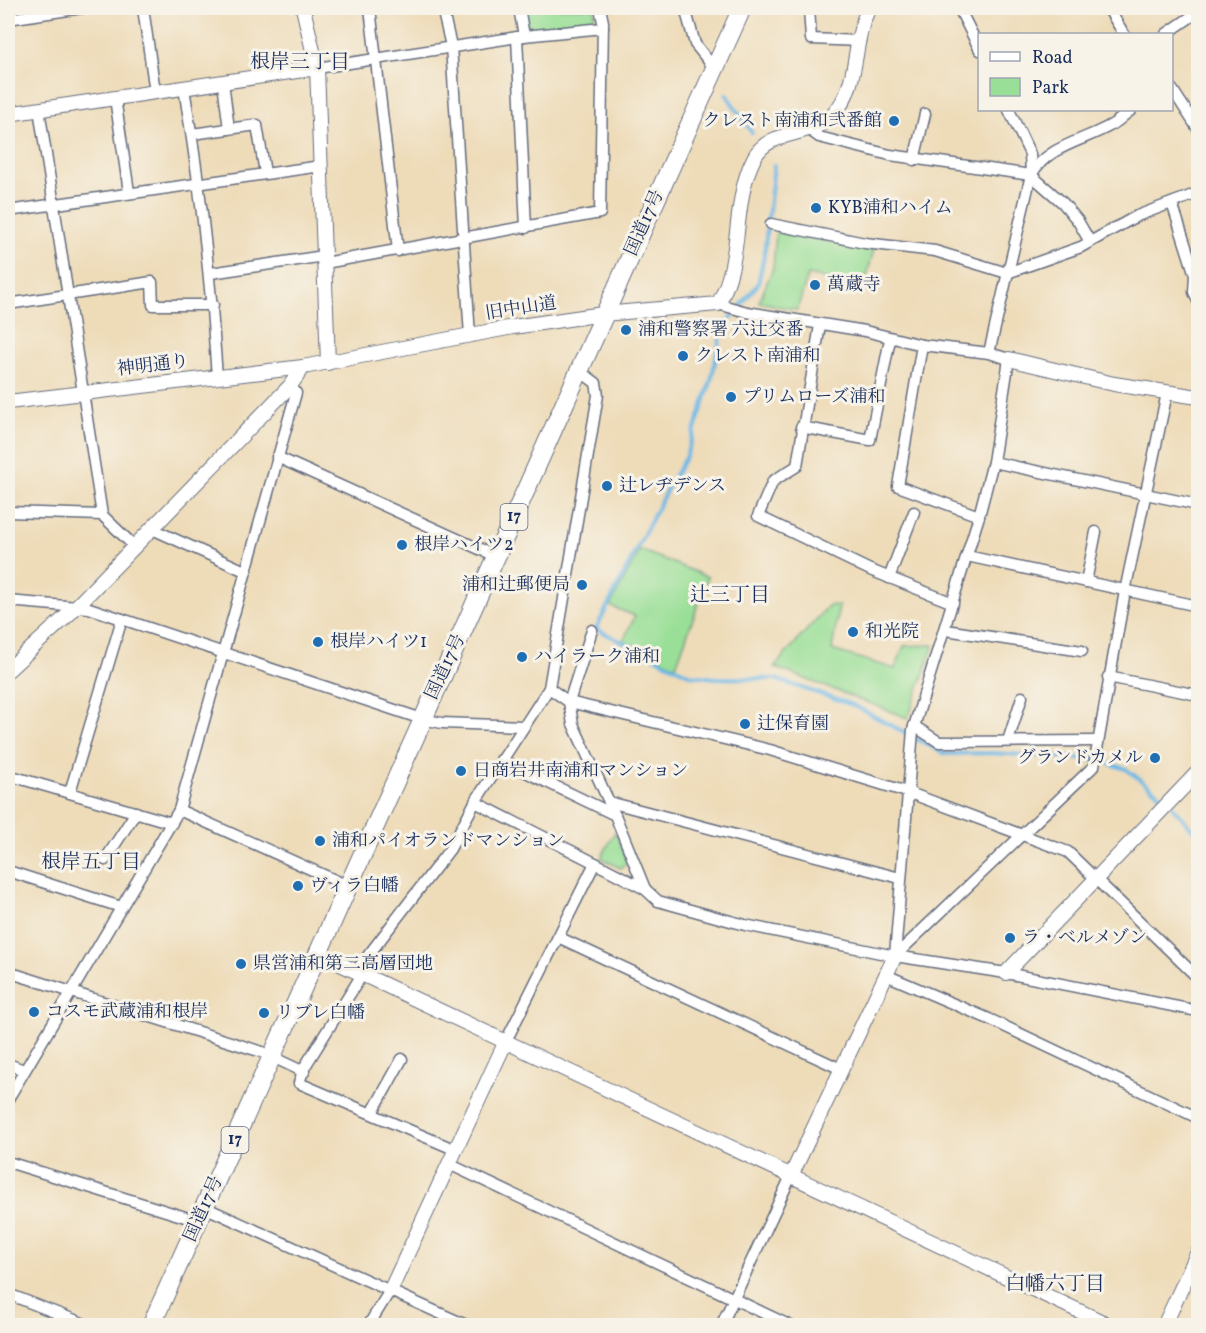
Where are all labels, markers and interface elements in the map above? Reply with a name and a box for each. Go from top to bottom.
legend [978,33,1173,111]
text: Road [1032,46,1073,71]
district label: 根岸三丁目 [250,49,350,77]
text: Park [1032,76,1069,101]
place label: クレスト南浦和弐番館 [703,109,882,134]
marker: クレスト南浦和弐番館 [887,114,901,128]
street label: 国道17号 [619,186,671,260]
place label: KYB浦和ハイム [828,196,953,221]
marker: KYB浦和ハイム [809,201,823,215]
place label: 萬蔵寺 [827,273,881,298]
marker: 萬蔵寺 [808,278,822,292]
street label: 旧中山道 [483,291,559,327]
place label: 浦和警察署 六辻交番 [638,318,804,343]
marker: 浦和警察署 六辻交番 [619,323,633,337]
place label: クレスト南浦和 [695,344,820,369]
street label: 神明通り [116,349,190,383]
marker: クレスト南浦和 [676,349,690,363]
place label: プリムローズ浦和 [743,385,885,410]
marker: プリムローズ浦和 [724,390,738,404]
place label: 辻レヂデンス [619,474,726,499]
marker: 辻レヂデンス [600,479,614,493]
road number: 17 [500,504,528,530]
place label: 根岸ハイツ2 [414,533,514,558]
marker: 根岸ハイツ2 [395,538,409,552]
place label: 浦和辻郵便局 [462,573,570,598]
marker: 浦和辻郵便局 [575,578,589,592]
district label: 辻三丁目 [690,582,770,610]
place label: 和光院 [865,620,919,645]
marker: 和光院 [846,625,860,639]
place label: 根岸ハイツ1 [330,630,427,655]
street label: 国道17号 [420,630,472,704]
marker: 根岸ハイツ1 [311,635,325,649]
place label: ハイラーク浦和 [534,645,660,670]
marker: ハイラーク浦和 [515,650,529,664]
place label: 辻保育園 [757,712,829,737]
marker: 辻保育園 [738,717,752,731]
place label: グランドカメル [1018,746,1143,771]
marker: グランドカメル [1148,751,1162,765]
place label: 日商岩井南浦和マンション [473,759,688,784]
marker: 日商岩井南浦和マンション [454,764,468,778]
place label: 浦和パイオランドマンション [332,829,565,854]
marker: 浦和パイオランドマンション [313,834,327,848]
district label: 根岸五丁目 [41,849,141,877]
place label: ヴィラ白幡 [310,874,399,899]
marker: ヴィラ白幡 [291,879,305,893]
place label: ラ・ベルメゾン [1022,926,1147,951]
marker: ラ・ベルメゾン [1003,931,1017,945]
place label: 県営浦和第二高層団地 [253,952,433,977]
marker: 県営浦和第二高層団地 [234,957,248,971]
place label: コスモ武蔵浦和根岸 [46,1000,208,1025]
place label: リブレ白幡 [276,1001,365,1026]
marker: コスモ武蔵浦和根岸 [27,1005,41,1019]
marker: リブレ白幡 [257,1006,271,1020]
road number: 17 [222,1127,248,1153]
street label: 国道17号 [178,1172,230,1246]
district label: 白幡六丁目 [1005,1271,1105,1299]

